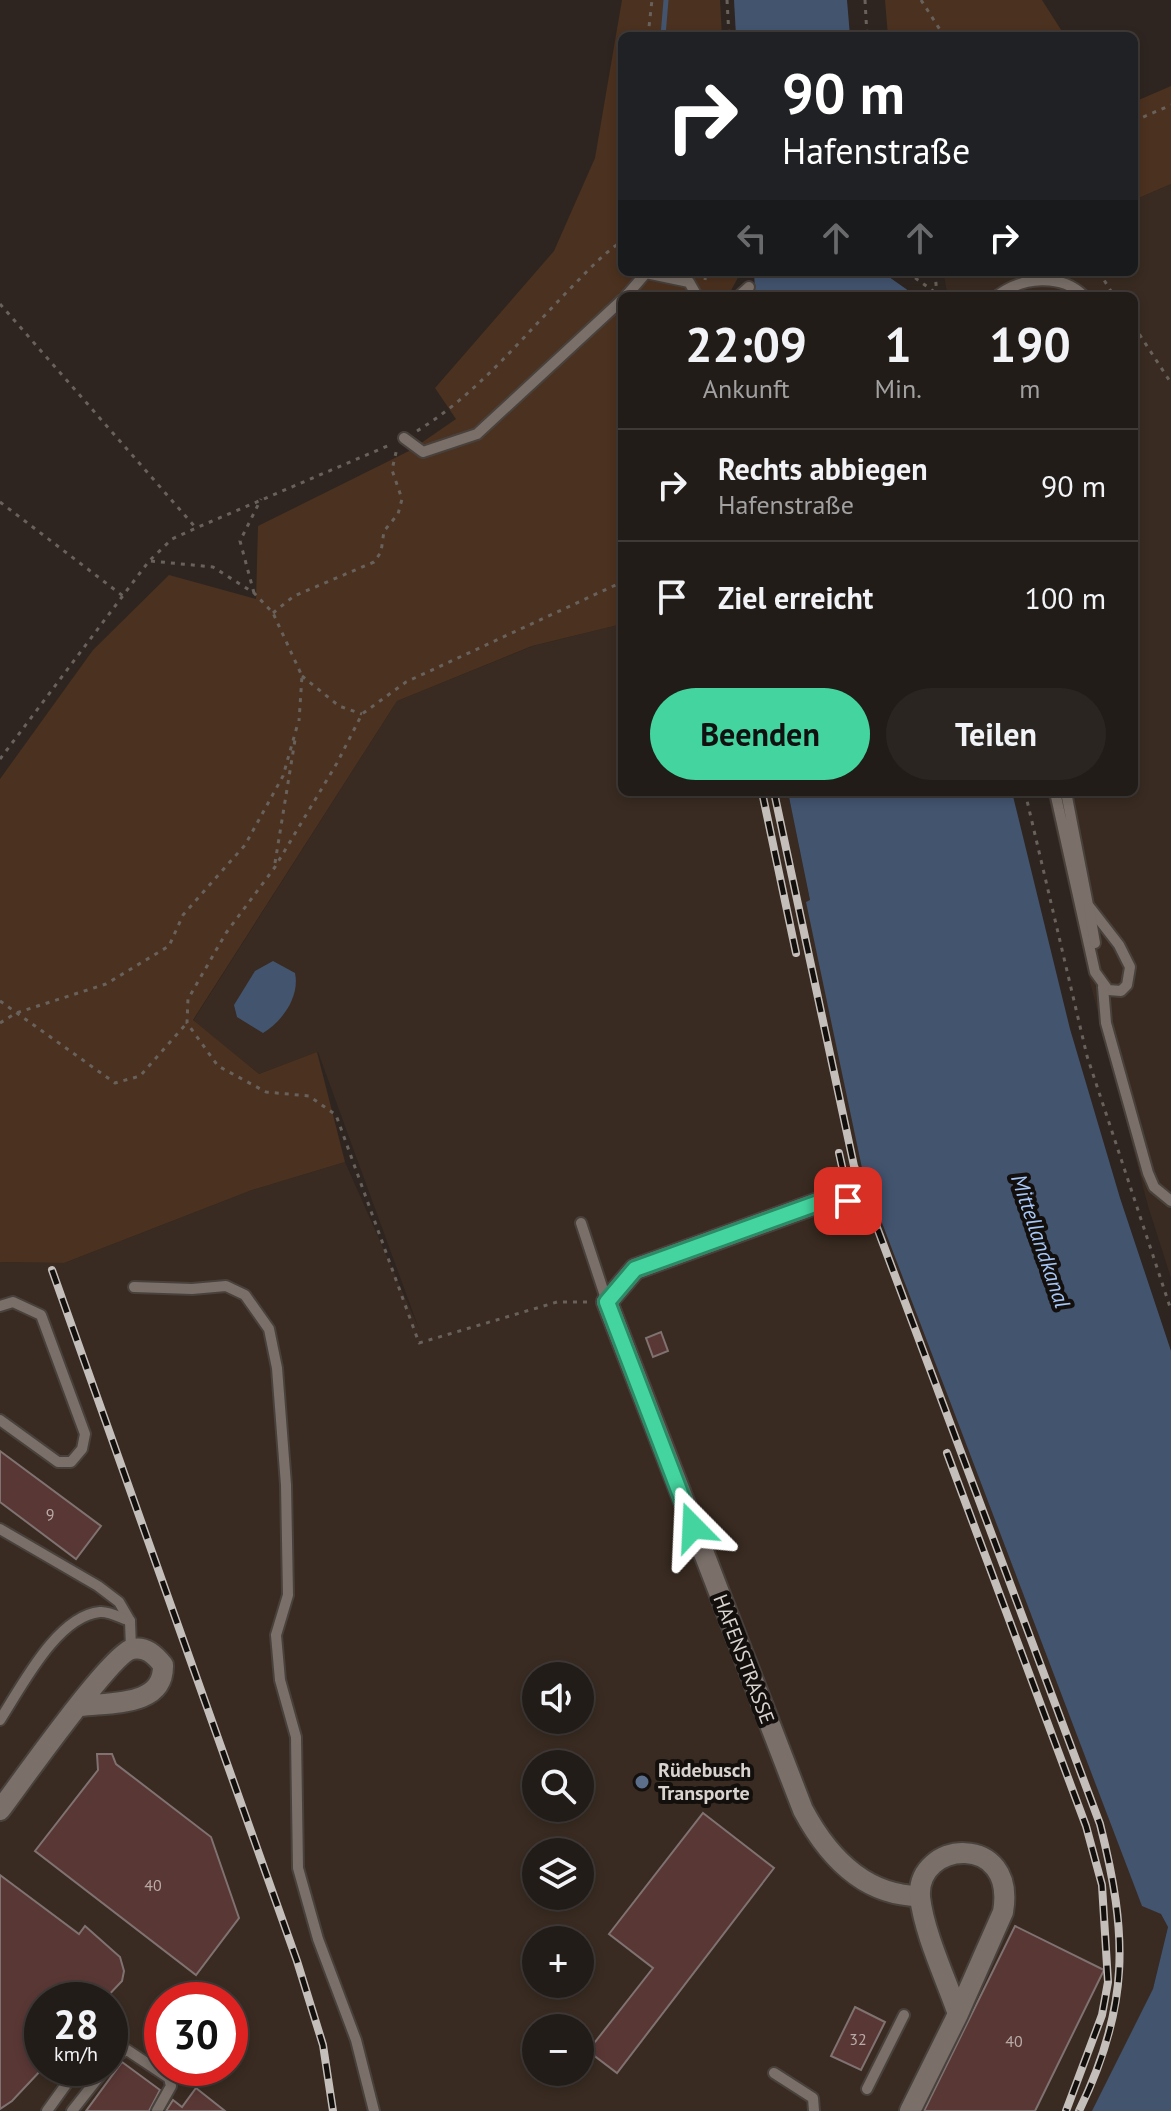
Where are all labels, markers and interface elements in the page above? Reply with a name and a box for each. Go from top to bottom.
text: 90 m [782,57,905,129]
icon: right [650,64,754,168]
text: Hafenstraße [782,127,970,174]
icon: left [730,216,774,260]
icon: ahead [814,216,858,260]
icon: ahead [898,216,942,260]
icon: right [982,216,1026,260]
text: 22:09 [685,313,807,375]
text: 1 [884,313,912,375]
text: 190 [989,313,1071,375]
text: Ankunft [703,372,790,405]
text: Min. [874,372,922,405]
text: m [1019,372,1040,405]
text: Rechts abbiegen [718,449,928,488]
icon: right [650,463,694,507]
text: 90 m [1041,466,1106,505]
text: Hafenstraße [718,488,854,521]
icon: arrive [650,575,694,619]
text: Ziel erreicht [718,578,873,617]
text: 100 m [1025,578,1106,617]
button: Beenden [650,688,870,780]
button: Teilen [886,688,1106,780]
pin [814,1167,882,1235]
water label: Mittellandkanal [1005,1170,1077,1312]
icon: arrive [826,1179,870,1223]
position arrow [651,1485,735,1569]
house number: 9 [46,1504,54,1524]
street label: HAFENSTRASSE [707,1591,781,1727]
map controls [522,1662,594,2086]
button: sound [522,1662,594,1734]
button: search [522,1750,594,1822]
place label: Rüdebusch Transporte [658,1757,751,1806]
marker: Rüdebusch Transporte [633,1773,651,1791]
button: layers [522,1838,594,1910]
house number: 40 [144,1875,162,1895]
button: + [522,1926,594,1998]
speed limit sign: 30 [144,1982,248,2086]
text: 28 [53,1998,99,2050]
button: − [522,2014,594,2086]
house number: 32 [849,2029,867,2049]
house number: 40 [1005,2031,1023,2051]
text: km/h [54,2041,98,2067]

